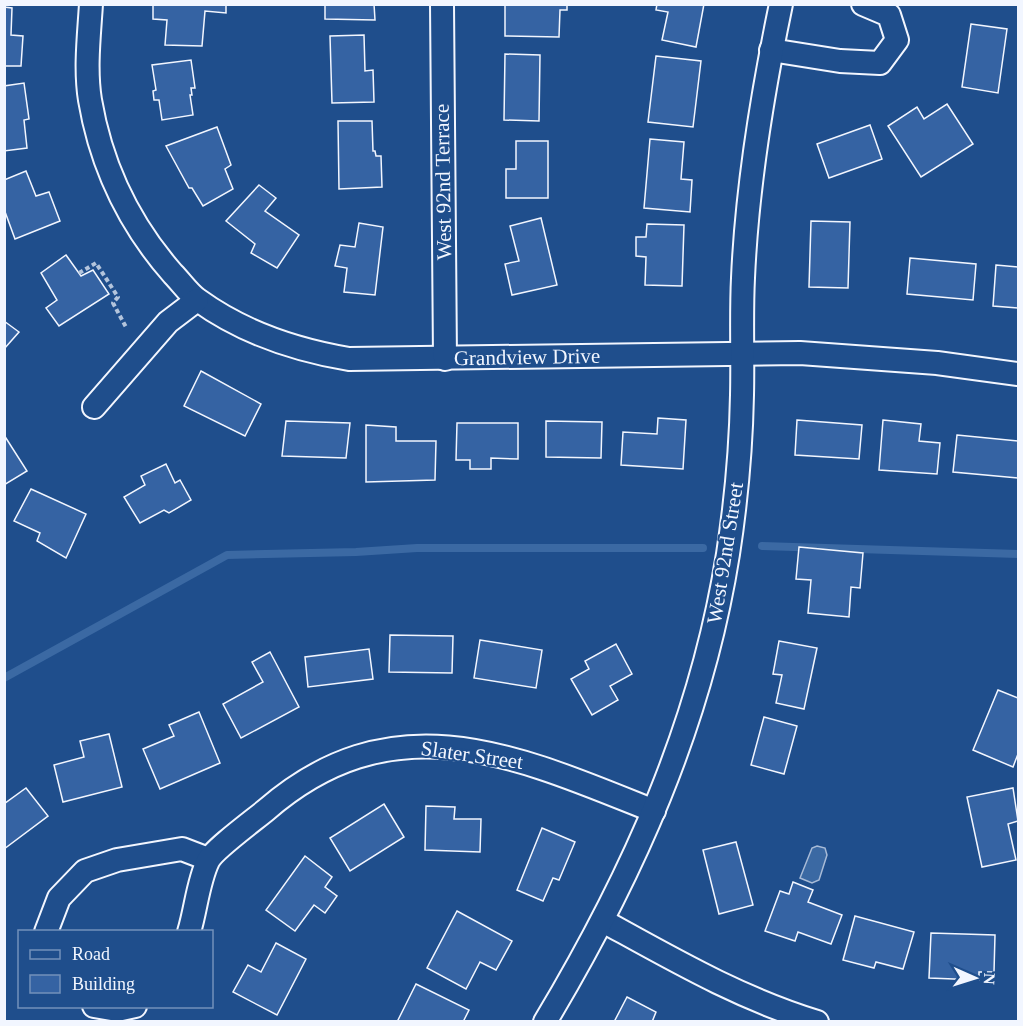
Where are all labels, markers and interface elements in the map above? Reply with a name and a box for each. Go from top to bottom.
street label: West 92nd Terrace [430,104,456,260]
street label: Grandview Drive [454,344,600,370]
street label: West 92nd Street [702,480,748,625]
street label: Slater Street [419,736,525,774]
legend [18,930,213,1008]
text: Road [72,944,110,964]
north arrow [945,948,1005,1008]
text: N [981,973,998,985]
text: Building [72,974,135,994]

